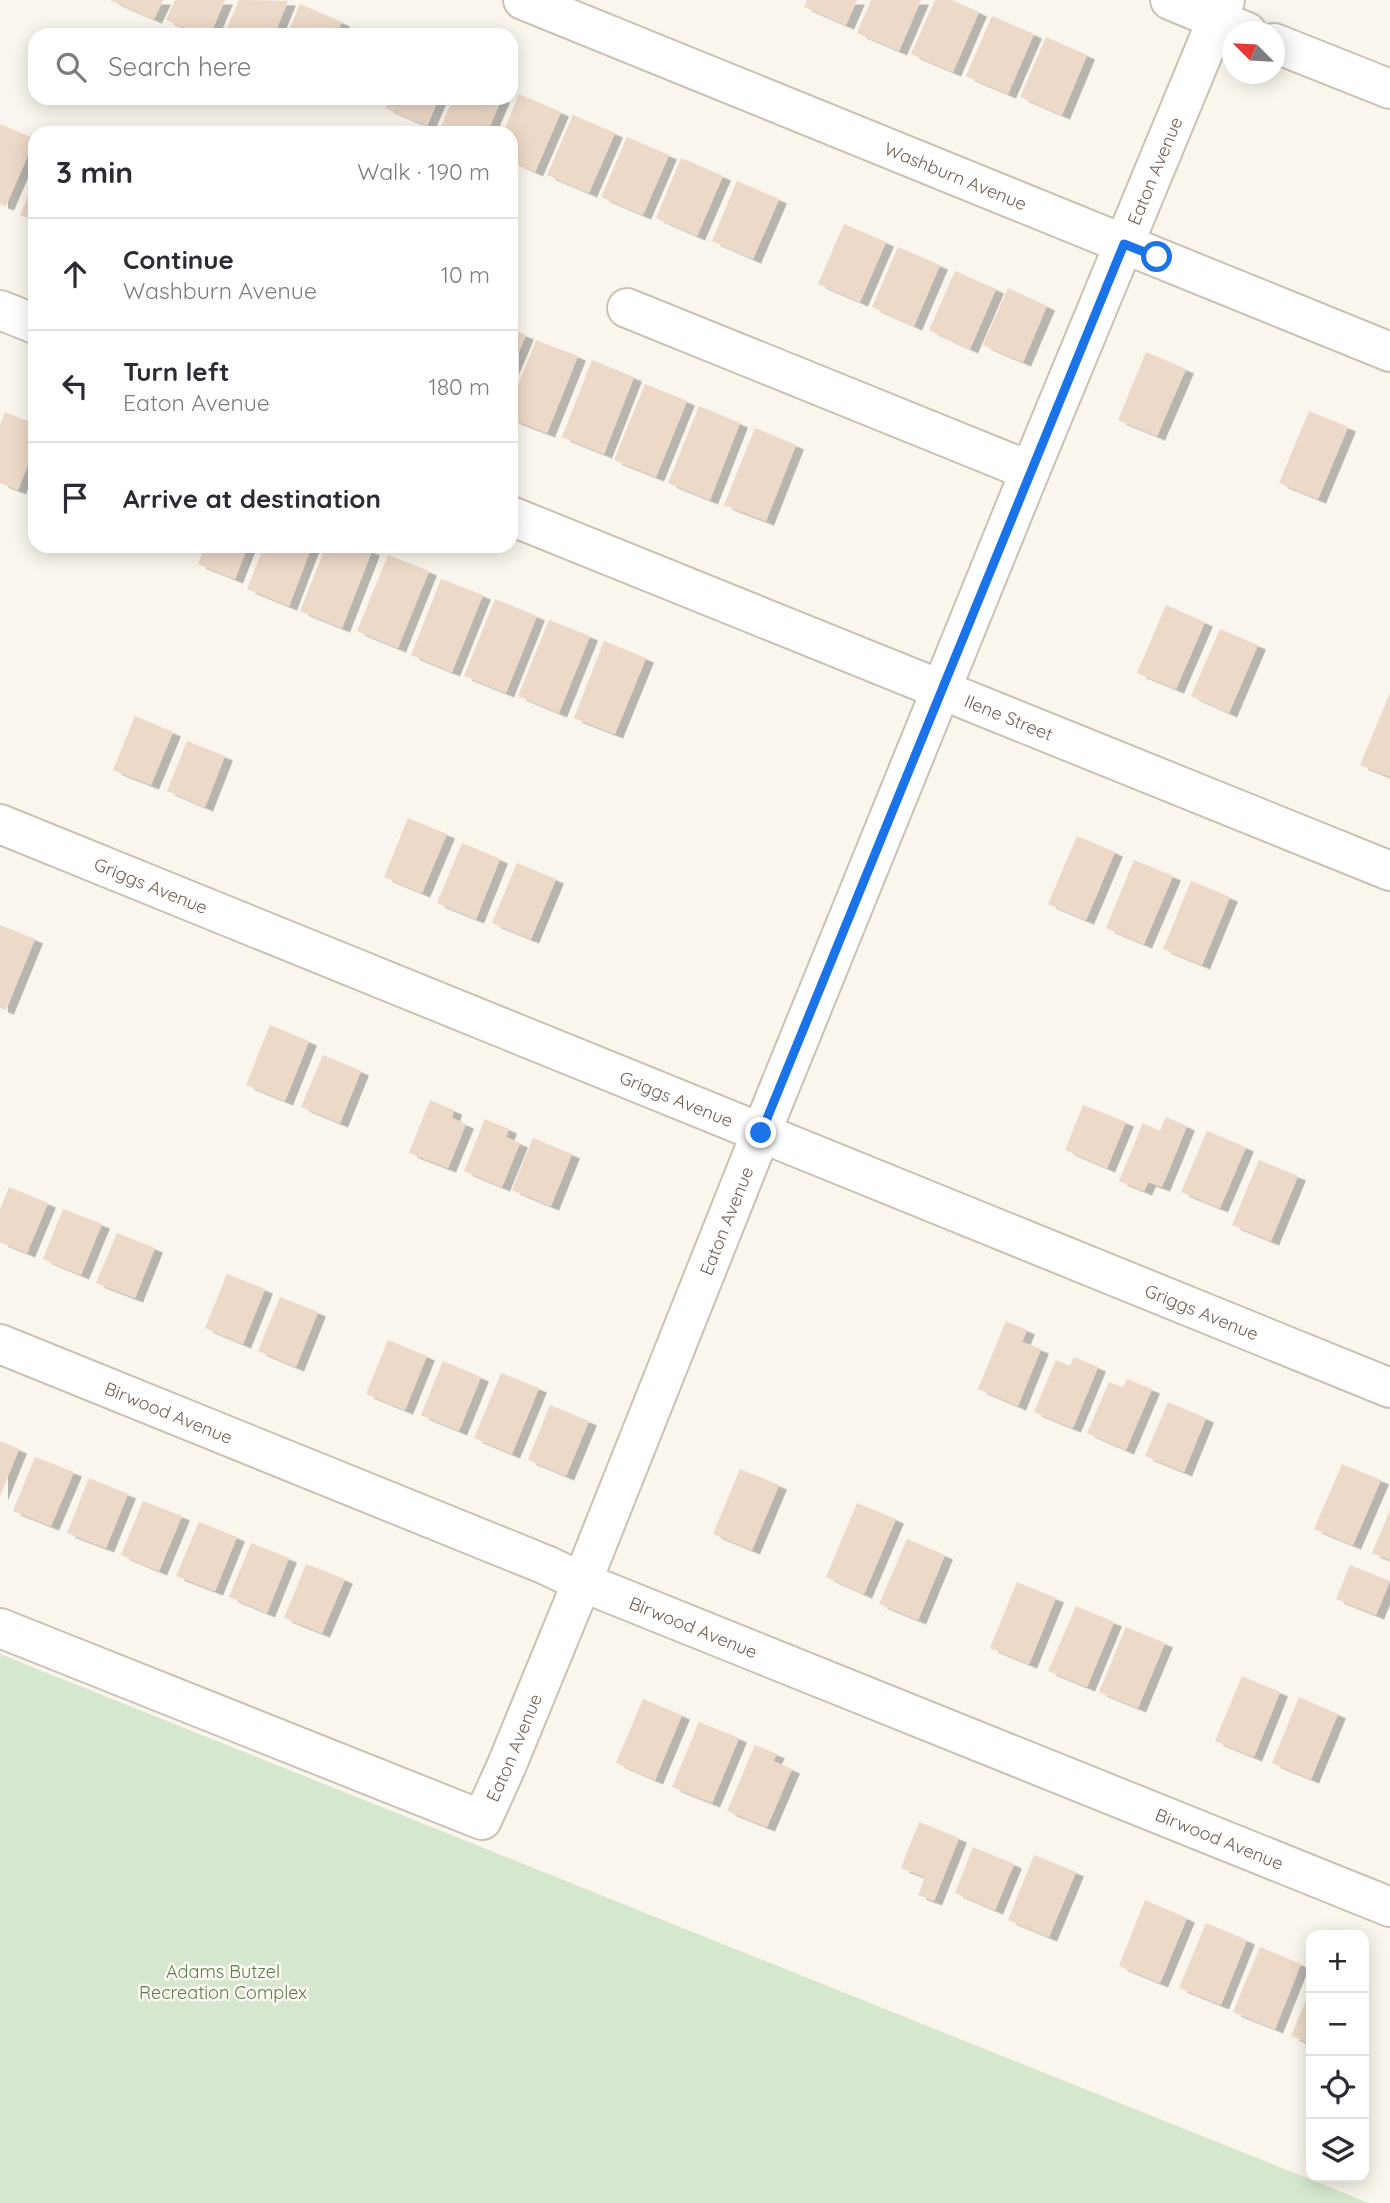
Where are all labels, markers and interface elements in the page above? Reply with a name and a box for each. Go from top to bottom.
north arrow [1222,21,1285,84]
search box [28,28,518,105]
icon: search [52,48,90,86]
text: Search here [108,50,252,83]
street label: Eaton Avenue [1122,113,1187,228]
street label: Washburn Avenue [881,136,1030,215]
text: 3 min [56,153,133,191]
text: Walk · 190 m [357,157,490,186]
route start [1141,241,1172,272]
text: Continue [123,243,234,276]
icon: ahead [56,255,94,293]
text: 10 m [441,260,490,289]
text: Washburn Avenue [123,276,317,305]
text: Turn left [123,355,230,388]
icon: left [56,367,94,405]
text: 180 m [428,372,490,401]
text: Eaton Avenue [123,388,270,417]
icon: arrive [56,479,94,517]
text: Arrive at destination [123,482,381,515]
street label: Ilene Street [961,689,1057,745]
street label: Griggs Avenue [91,852,211,919]
street label: Griggs Avenue [616,1065,737,1132]
route end [745,1117,776,1148]
street label: Eaton Avenue [694,1163,758,1278]
street label: Griggs Avenue [1142,1278,1262,1345]
street label: Birwood Avenue [101,1376,236,1448]
street label: Birwood Avenue [626,1591,761,1663]
street label: Eaton Avenue [480,1690,546,1805]
street label: Birwood Avenue [1152,1802,1287,1875]
map controls [1306,1930,1369,2182]
button: + [1306,1930,1369,1993]
park label: Adams Butzel Recreation Complex [139,1960,307,2004]
button: − [1306,1993,1369,2056]
button: locate [1306,2056,1369,2119]
button: layers [1306,2119,1369,2182]

